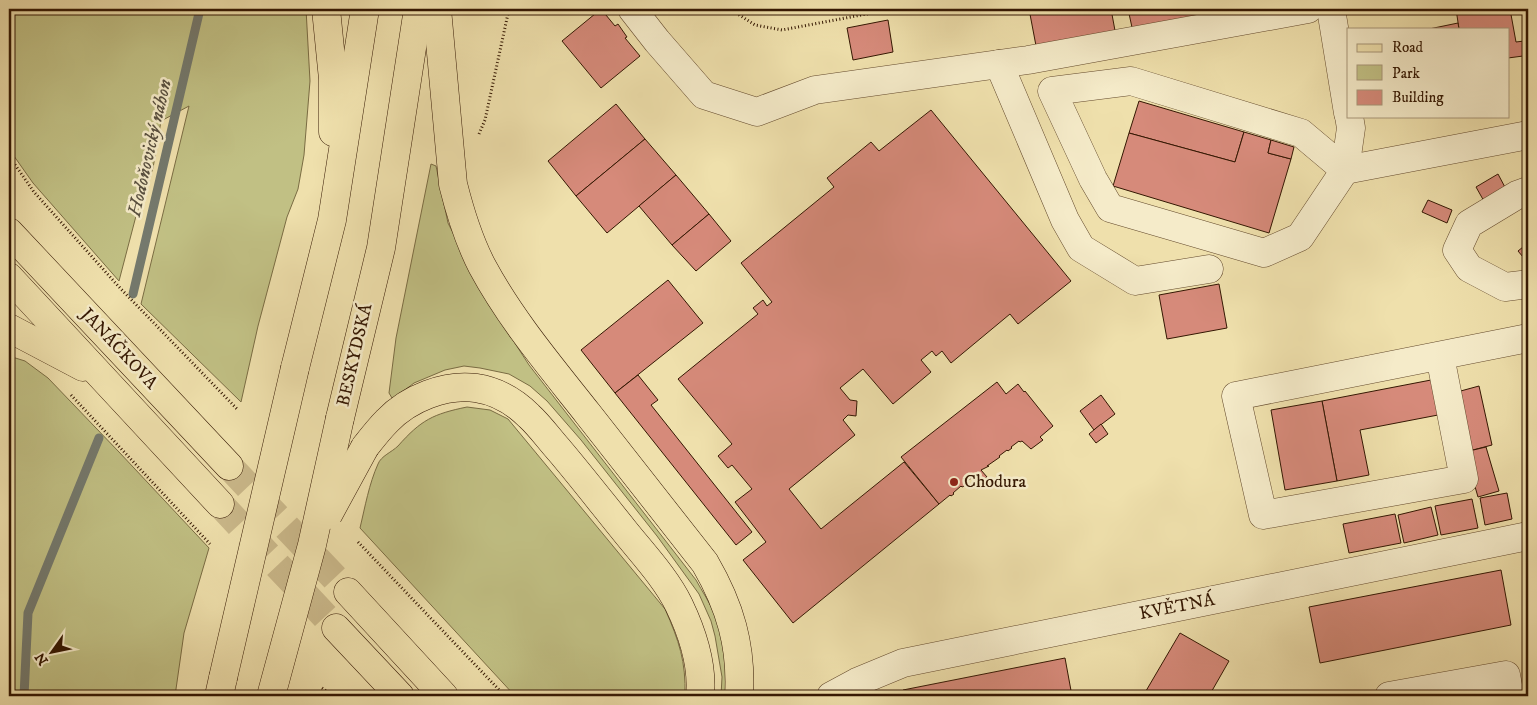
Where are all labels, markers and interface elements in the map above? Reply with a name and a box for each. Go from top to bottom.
legend [1347,28,1510,118]
text: Road [1392,38,1424,57]
text: Park [1392,64,1421,83]
water label: Hodoňovický náhon [123,77,177,220]
text: Building [1392,88,1444,107]
street label: BESKYDSKÁ [332,301,378,408]
street label: JANÁČKOVA [74,302,163,395]
place label: Chodura [964,471,1026,493]
marker: Chodura [948,476,960,488]
street label: KVĚTNÁ [1137,588,1217,625]
north arrow [28,628,78,678]
text: N [31,648,53,668]

